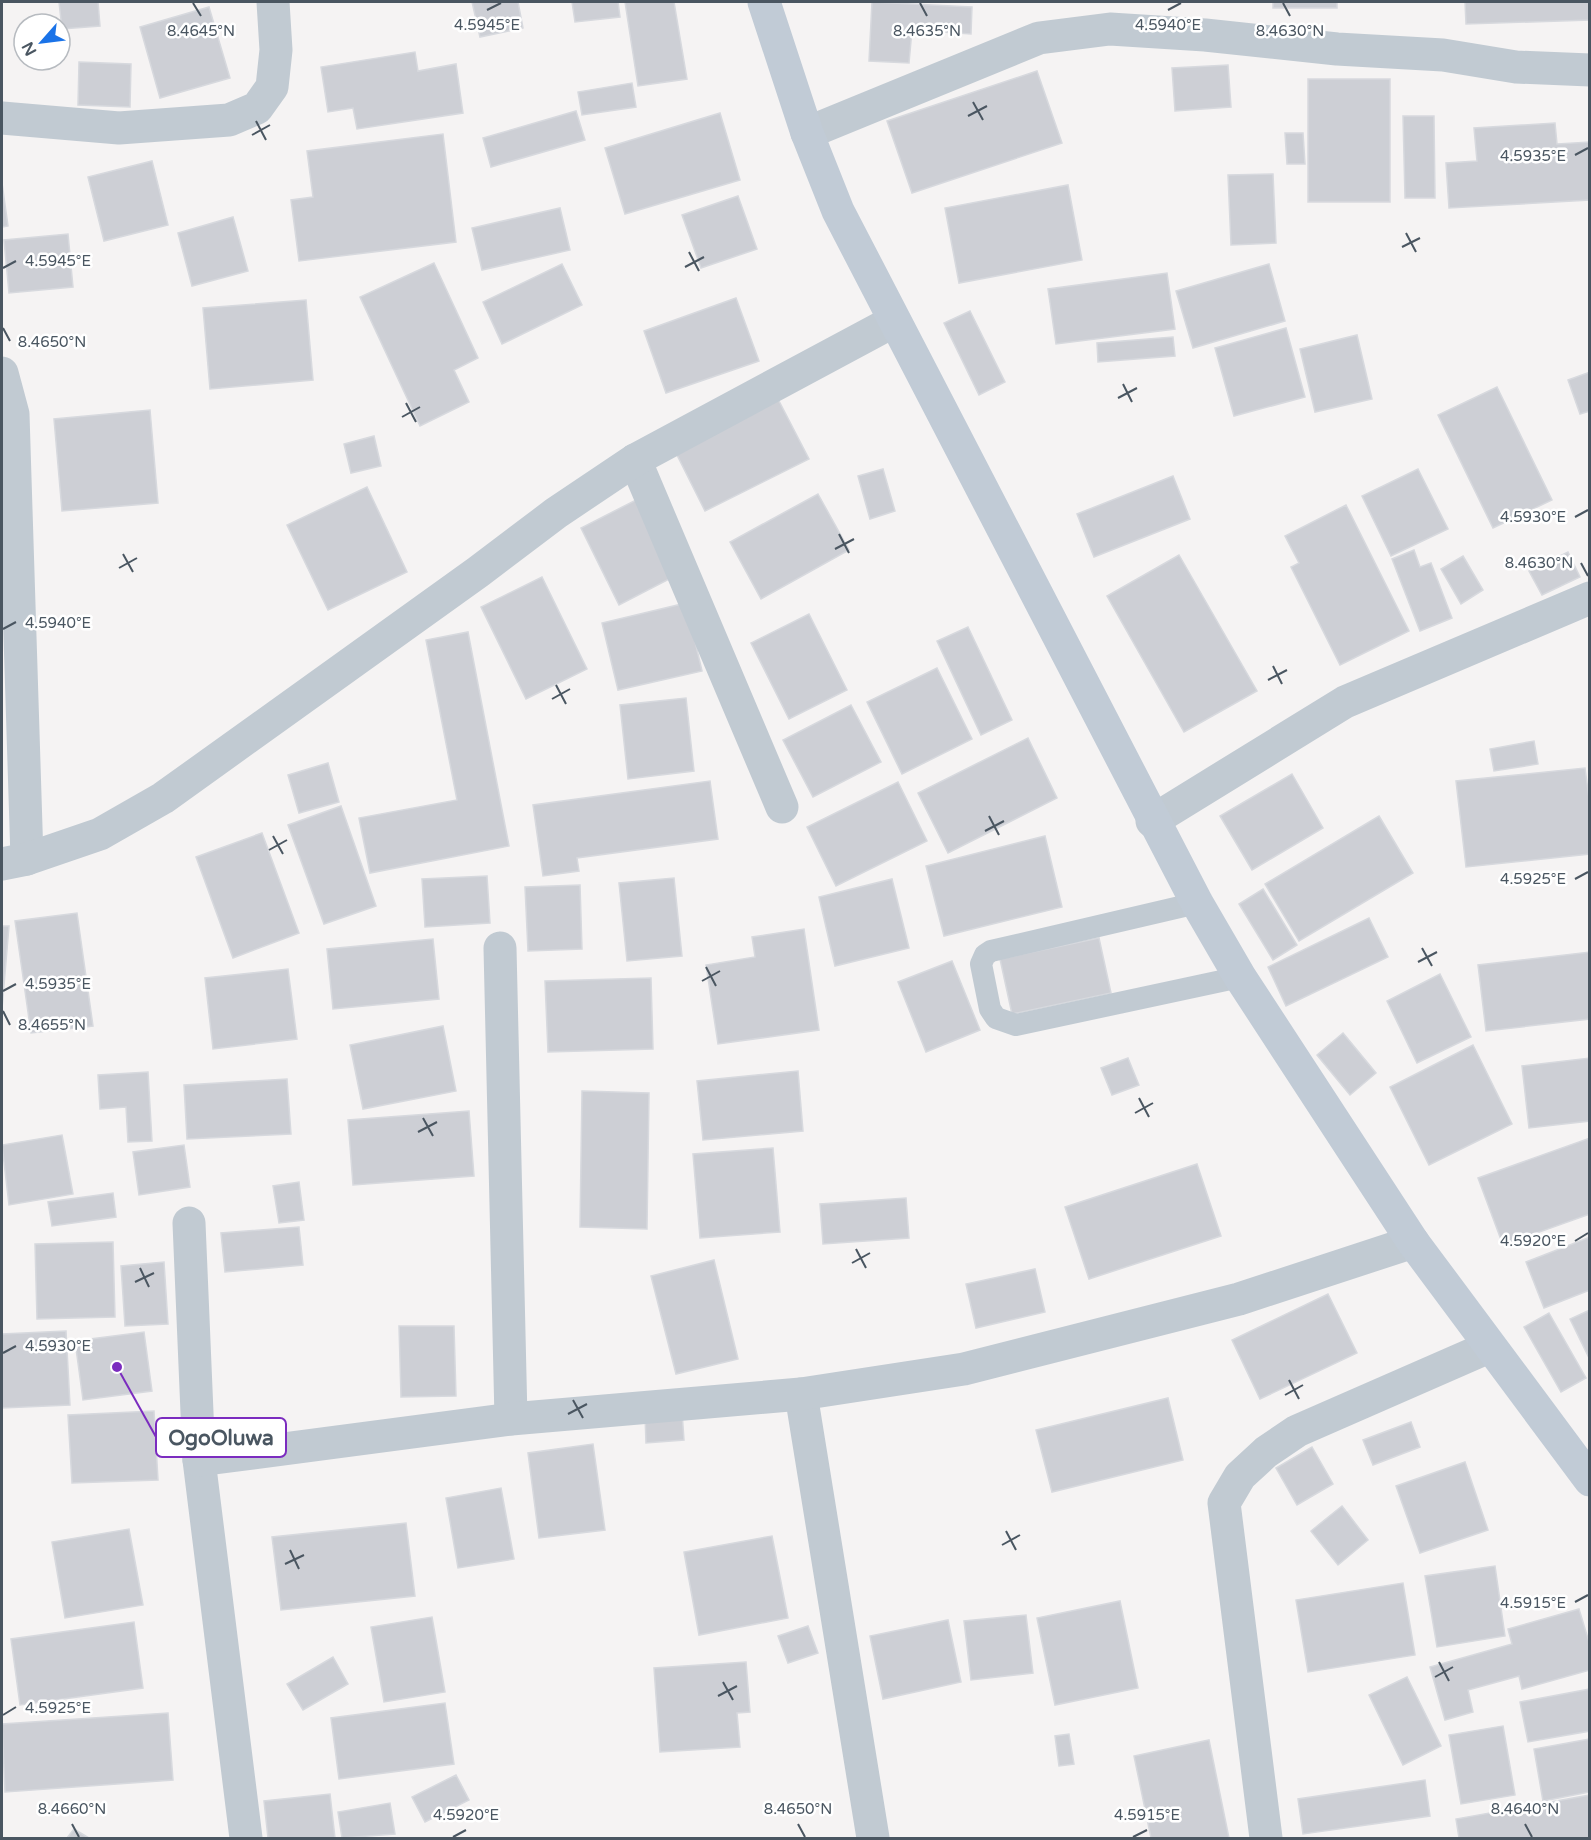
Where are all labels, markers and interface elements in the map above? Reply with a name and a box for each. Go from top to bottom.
north arrow [12,12,72,72]
text: 4.5945°E [454,16,520,34]
text: 4.5940°E [1135,16,1201,34]
text: 8.4645°N [167,22,235,40]
text: 8.4635°N [893,22,961,40]
text: 8.4630°N [1256,22,1324,40]
text: N [18,38,41,59]
text: 4.5935°E [1500,147,1566,165]
text: 4.5945°E [25,252,91,270]
text: 8.4650°N [18,333,86,351]
text: 4.5930°E [1500,508,1566,526]
text: 8.4630°N [1505,554,1573,572]
text: 4.5940°E [25,614,91,632]
text: 4.5925°E [1500,870,1566,888]
text: 4.5935°E [25,975,91,993]
text: 8.4655°N [18,1016,86,1034]
text: 4.5920°E [1500,1232,1566,1250]
text: 4.5930°E [25,1337,91,1355]
callout: OgoOluwa [156,1418,286,1457]
text: OgoOluwa [168,1426,274,1451]
text: 4.5915°E [1500,1594,1566,1612]
text: 4.5925°E [25,1699,91,1717]
text: 8.4660°N [38,1800,106,1818]
text: 8.4650°N [764,1800,832,1818]
text: 8.4640°N [1491,1800,1559,1818]
text: 4.5920°E [433,1806,499,1824]
text: 4.5915°E [1114,1806,1180,1824]

